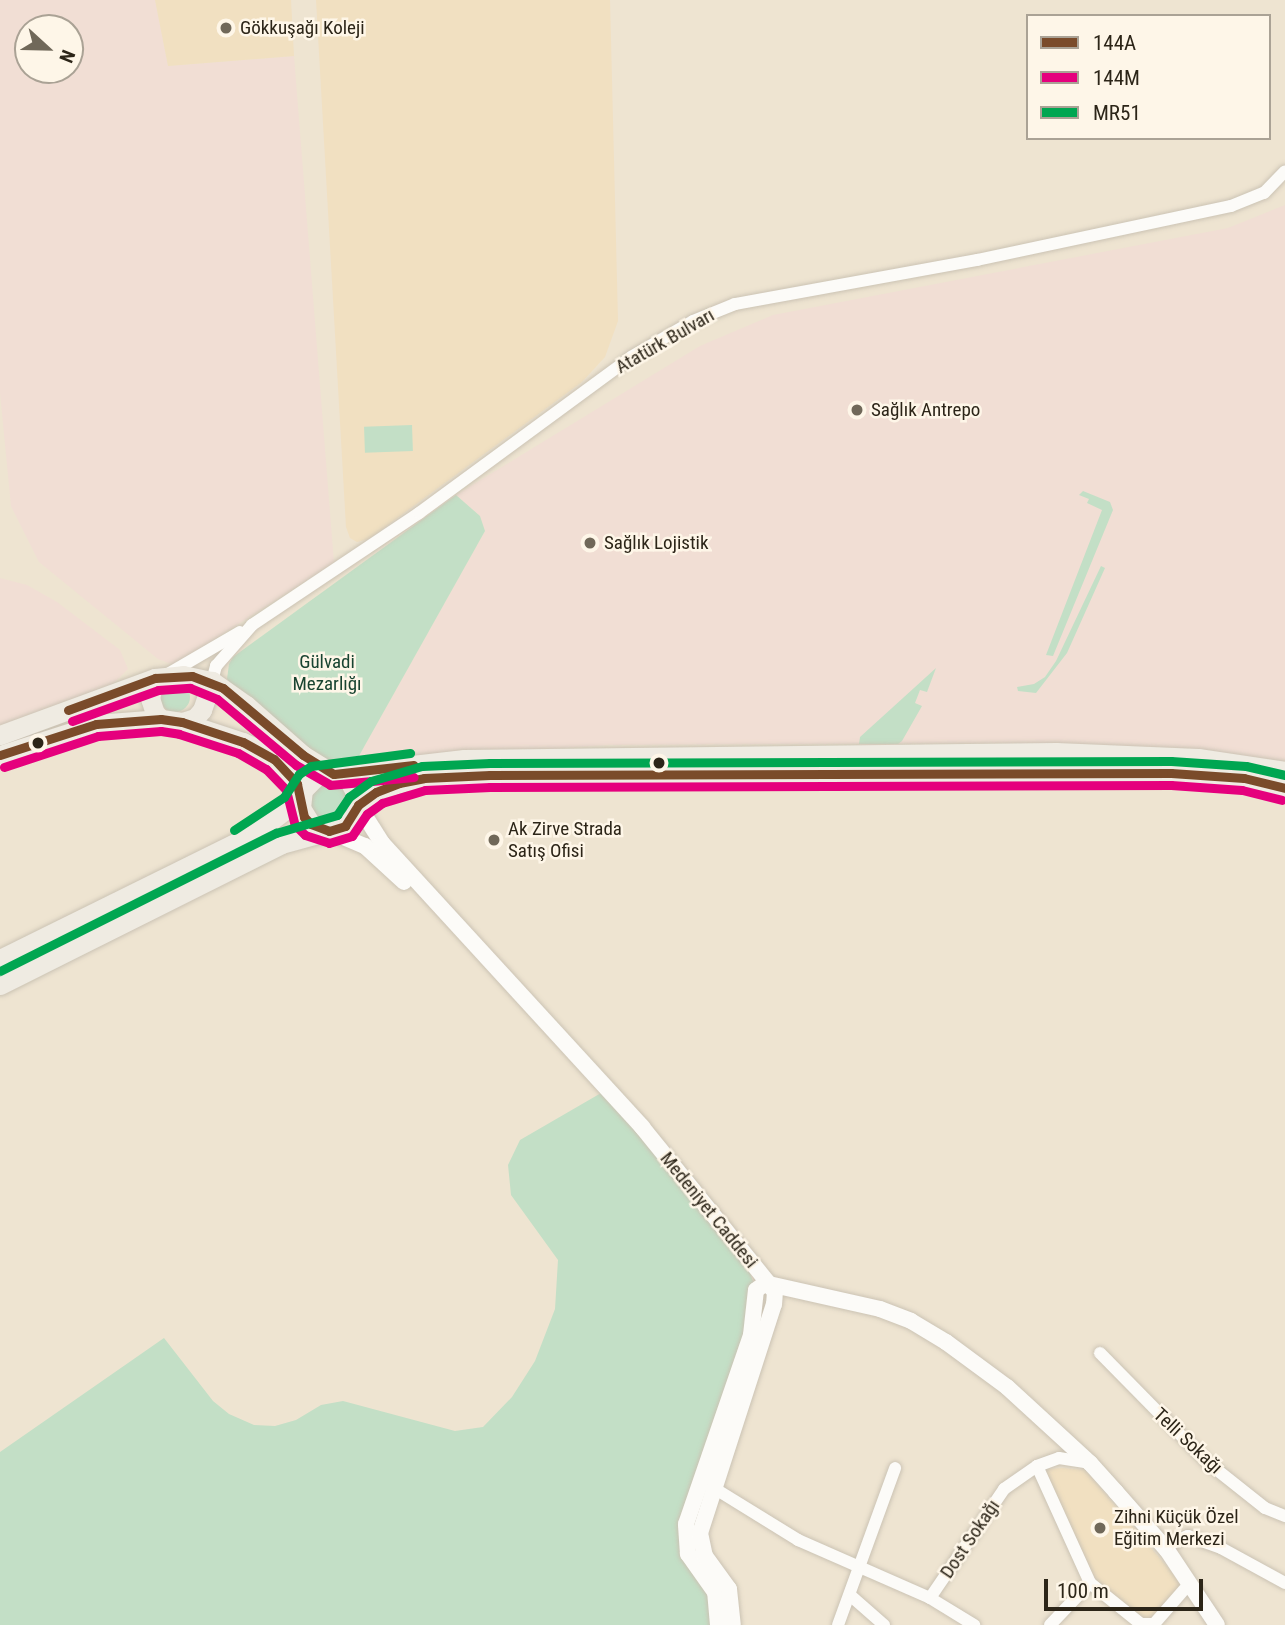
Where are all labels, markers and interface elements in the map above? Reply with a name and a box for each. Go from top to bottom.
north arrow [14,14,84,84]
legend [1026,14,1271,140]
place label: Gökkuşağı Koleji [240,17,365,39]
marker: Gökkuşağı Koleji [218,20,234,36]
text: 144A [1093,31,1136,55]
text: N [54,47,80,66]
text: 144M [1093,66,1140,90]
text: MR51 [1093,101,1141,125]
street label: Atatürk Bulvarı [612,304,718,378]
place label: Sağlık Antrepo [871,399,980,421]
marker: Sağlık Antrepo [849,402,865,418]
place label: Sağlık Lojistik [604,532,708,554]
marker: Sağlık Lojistik [582,535,598,551]
park label: Gülvadi Mezarlığı [292,651,362,695]
unlabelled marker [31,736,45,750]
unlabelled marker [652,756,666,770]
place label: Ak Zirve Strada Satış Ofisi [508,818,622,862]
marker: Ak Zirve Strada Satış Ofisi [486,832,502,848]
street label: Medeniyet Caddesi [655,1147,763,1273]
street label: Telli Sokağı [1149,1403,1227,1479]
street label: Dost Sokağı [935,1495,1005,1583]
place label: Zihni Küçük Özel Eğitim Merkezi [1114,1506,1238,1550]
marker: Zihni Küçük Özel Eğitim Merkezi [1092,1520,1108,1536]
scale bar [1047,1566,1206,1610]
text: 100 m [1057,1579,1109,1603]

